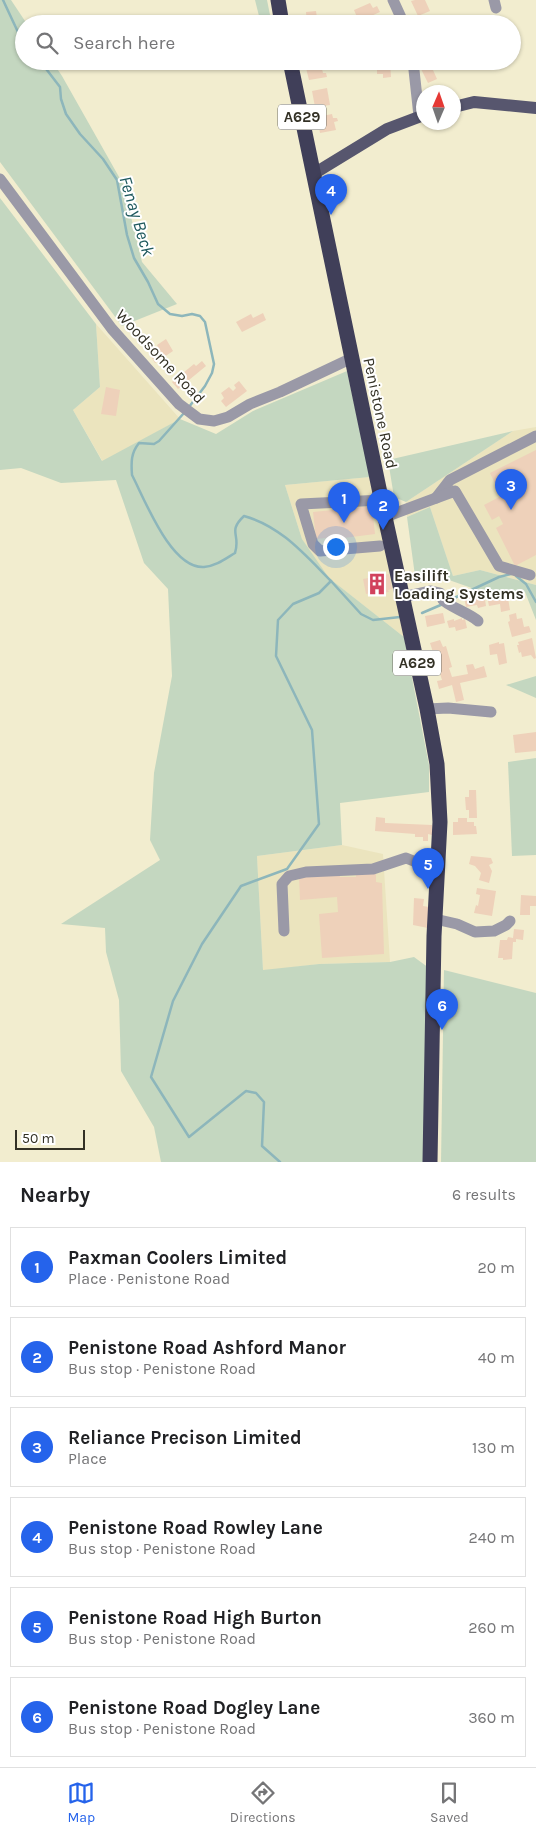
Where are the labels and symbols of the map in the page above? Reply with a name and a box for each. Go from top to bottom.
north arrow [416,85,461,130]
road number: A629 [278,104,326,130]
water label: Fenay Beck [114,173,160,260]
pin: 4 [315,174,347,215]
street label: Woodsome Road [112,305,209,407]
street label: Penistone Road [359,356,402,470]
pin: 3 [495,469,527,510]
pin: 1 [328,482,360,523]
pin: 2 [367,489,399,530]
your location [323,534,349,560]
place label: Easilift Loading Systems [394,566,524,603]
building icon: Easilift Loading Systems [364,571,390,597]
road number: A629 [393,650,441,676]
pin: 5 [412,848,444,889]
pin: 6 [426,989,458,1030]
scale bar [15,1127,85,1150]

